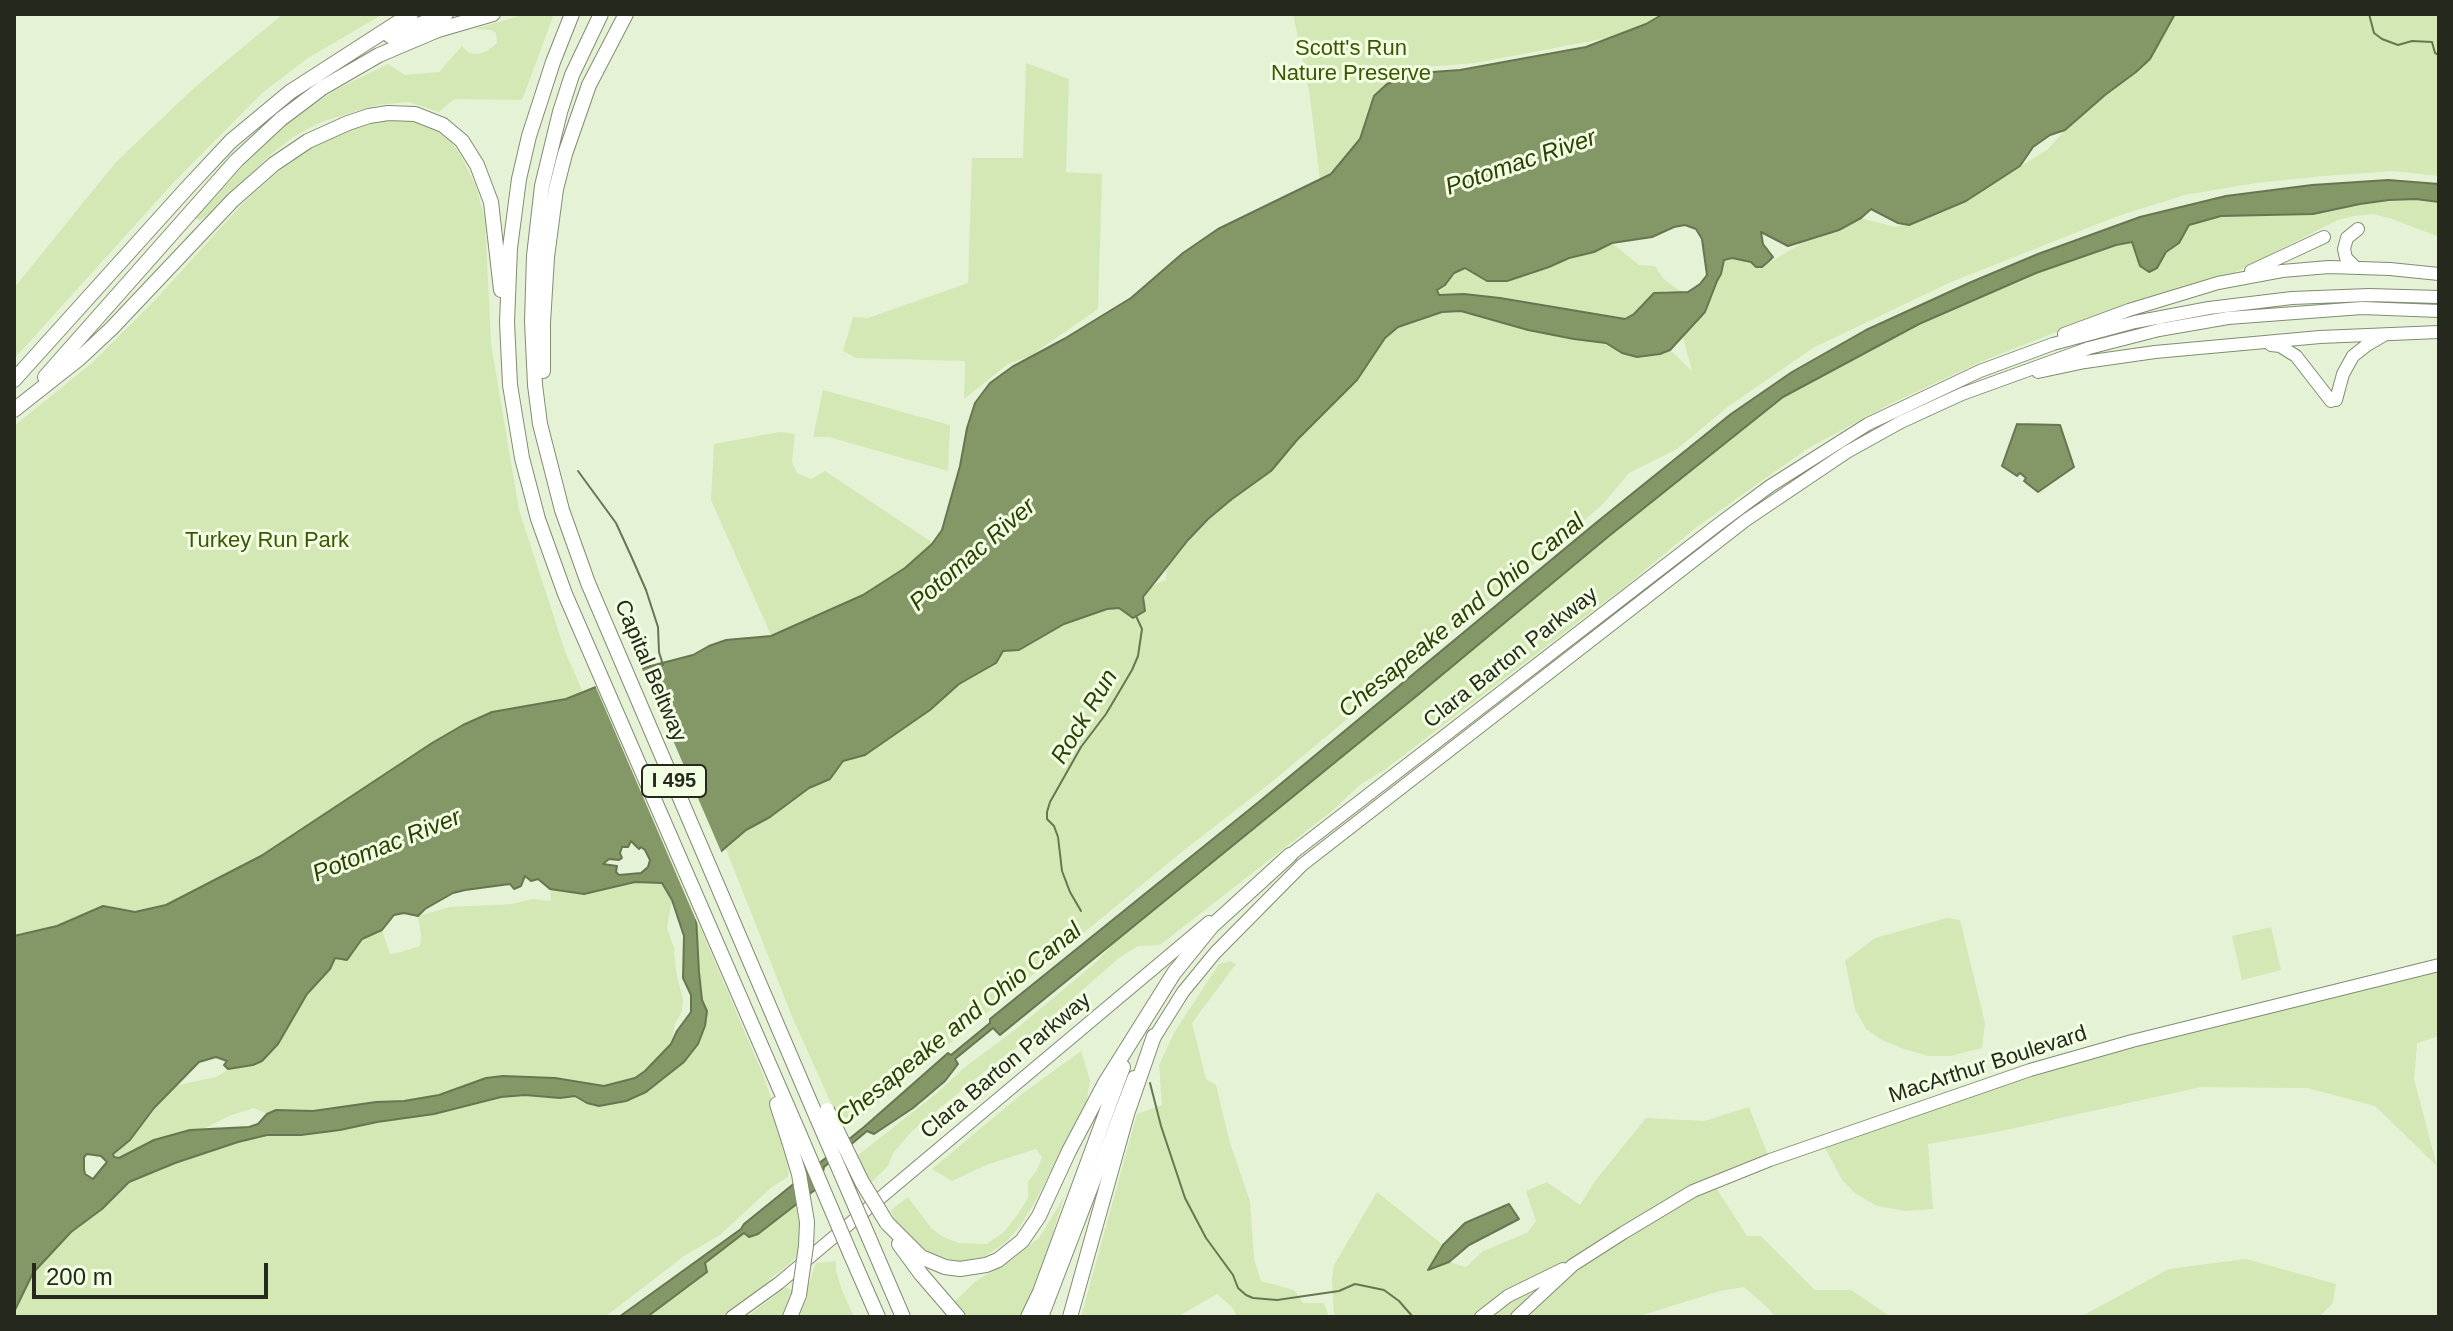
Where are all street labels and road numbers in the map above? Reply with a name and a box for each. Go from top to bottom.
street label: Clara Barton Parkway [1419,582,1603,734]
street label: Capital Beltway [608,596,692,746]
road number: I 495 [642,765,706,797]
street label: Clara Barton Parkway [916,987,1096,1145]
street label: MacArthur Boulevard [1886,1021,2090,1109]

